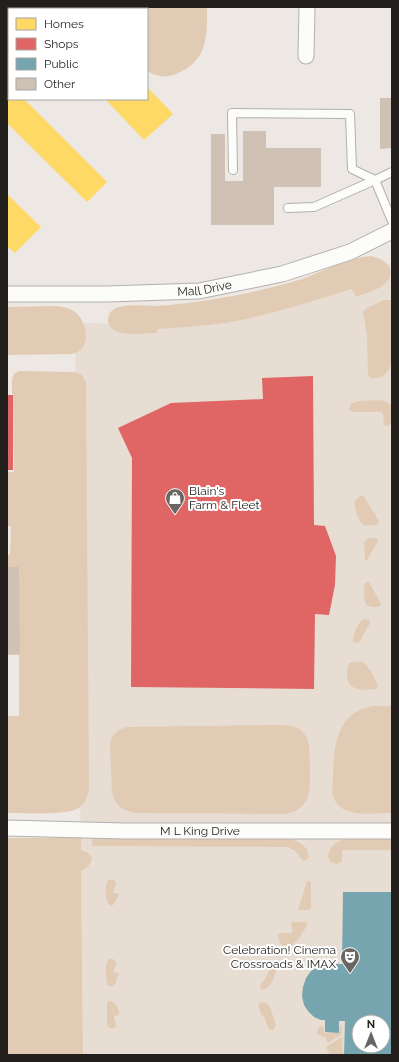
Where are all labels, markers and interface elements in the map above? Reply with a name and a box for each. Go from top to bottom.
legend [8,8,148,100]
text: Homes [44,17,84,31]
text: Shops [44,37,79,51]
text: Public [44,57,79,71]
text: Other [44,77,76,91]
street label: Mall Drive [177,277,233,299]
place label: Blain's Farm & Fleet [189,484,260,512]
shop icon: Blain's Farm & Fleet [164,487,186,515]
street label: M L King Drive [160,824,240,838]
place label: Celebration! Cinema Crossroads & IMAX [223,943,336,971]
theatre icon: Celebration! Cinema Crossroads & IMAX [339,946,361,974]
north arrow [351,1014,391,1054]
text: N [367,1018,375,1031]

